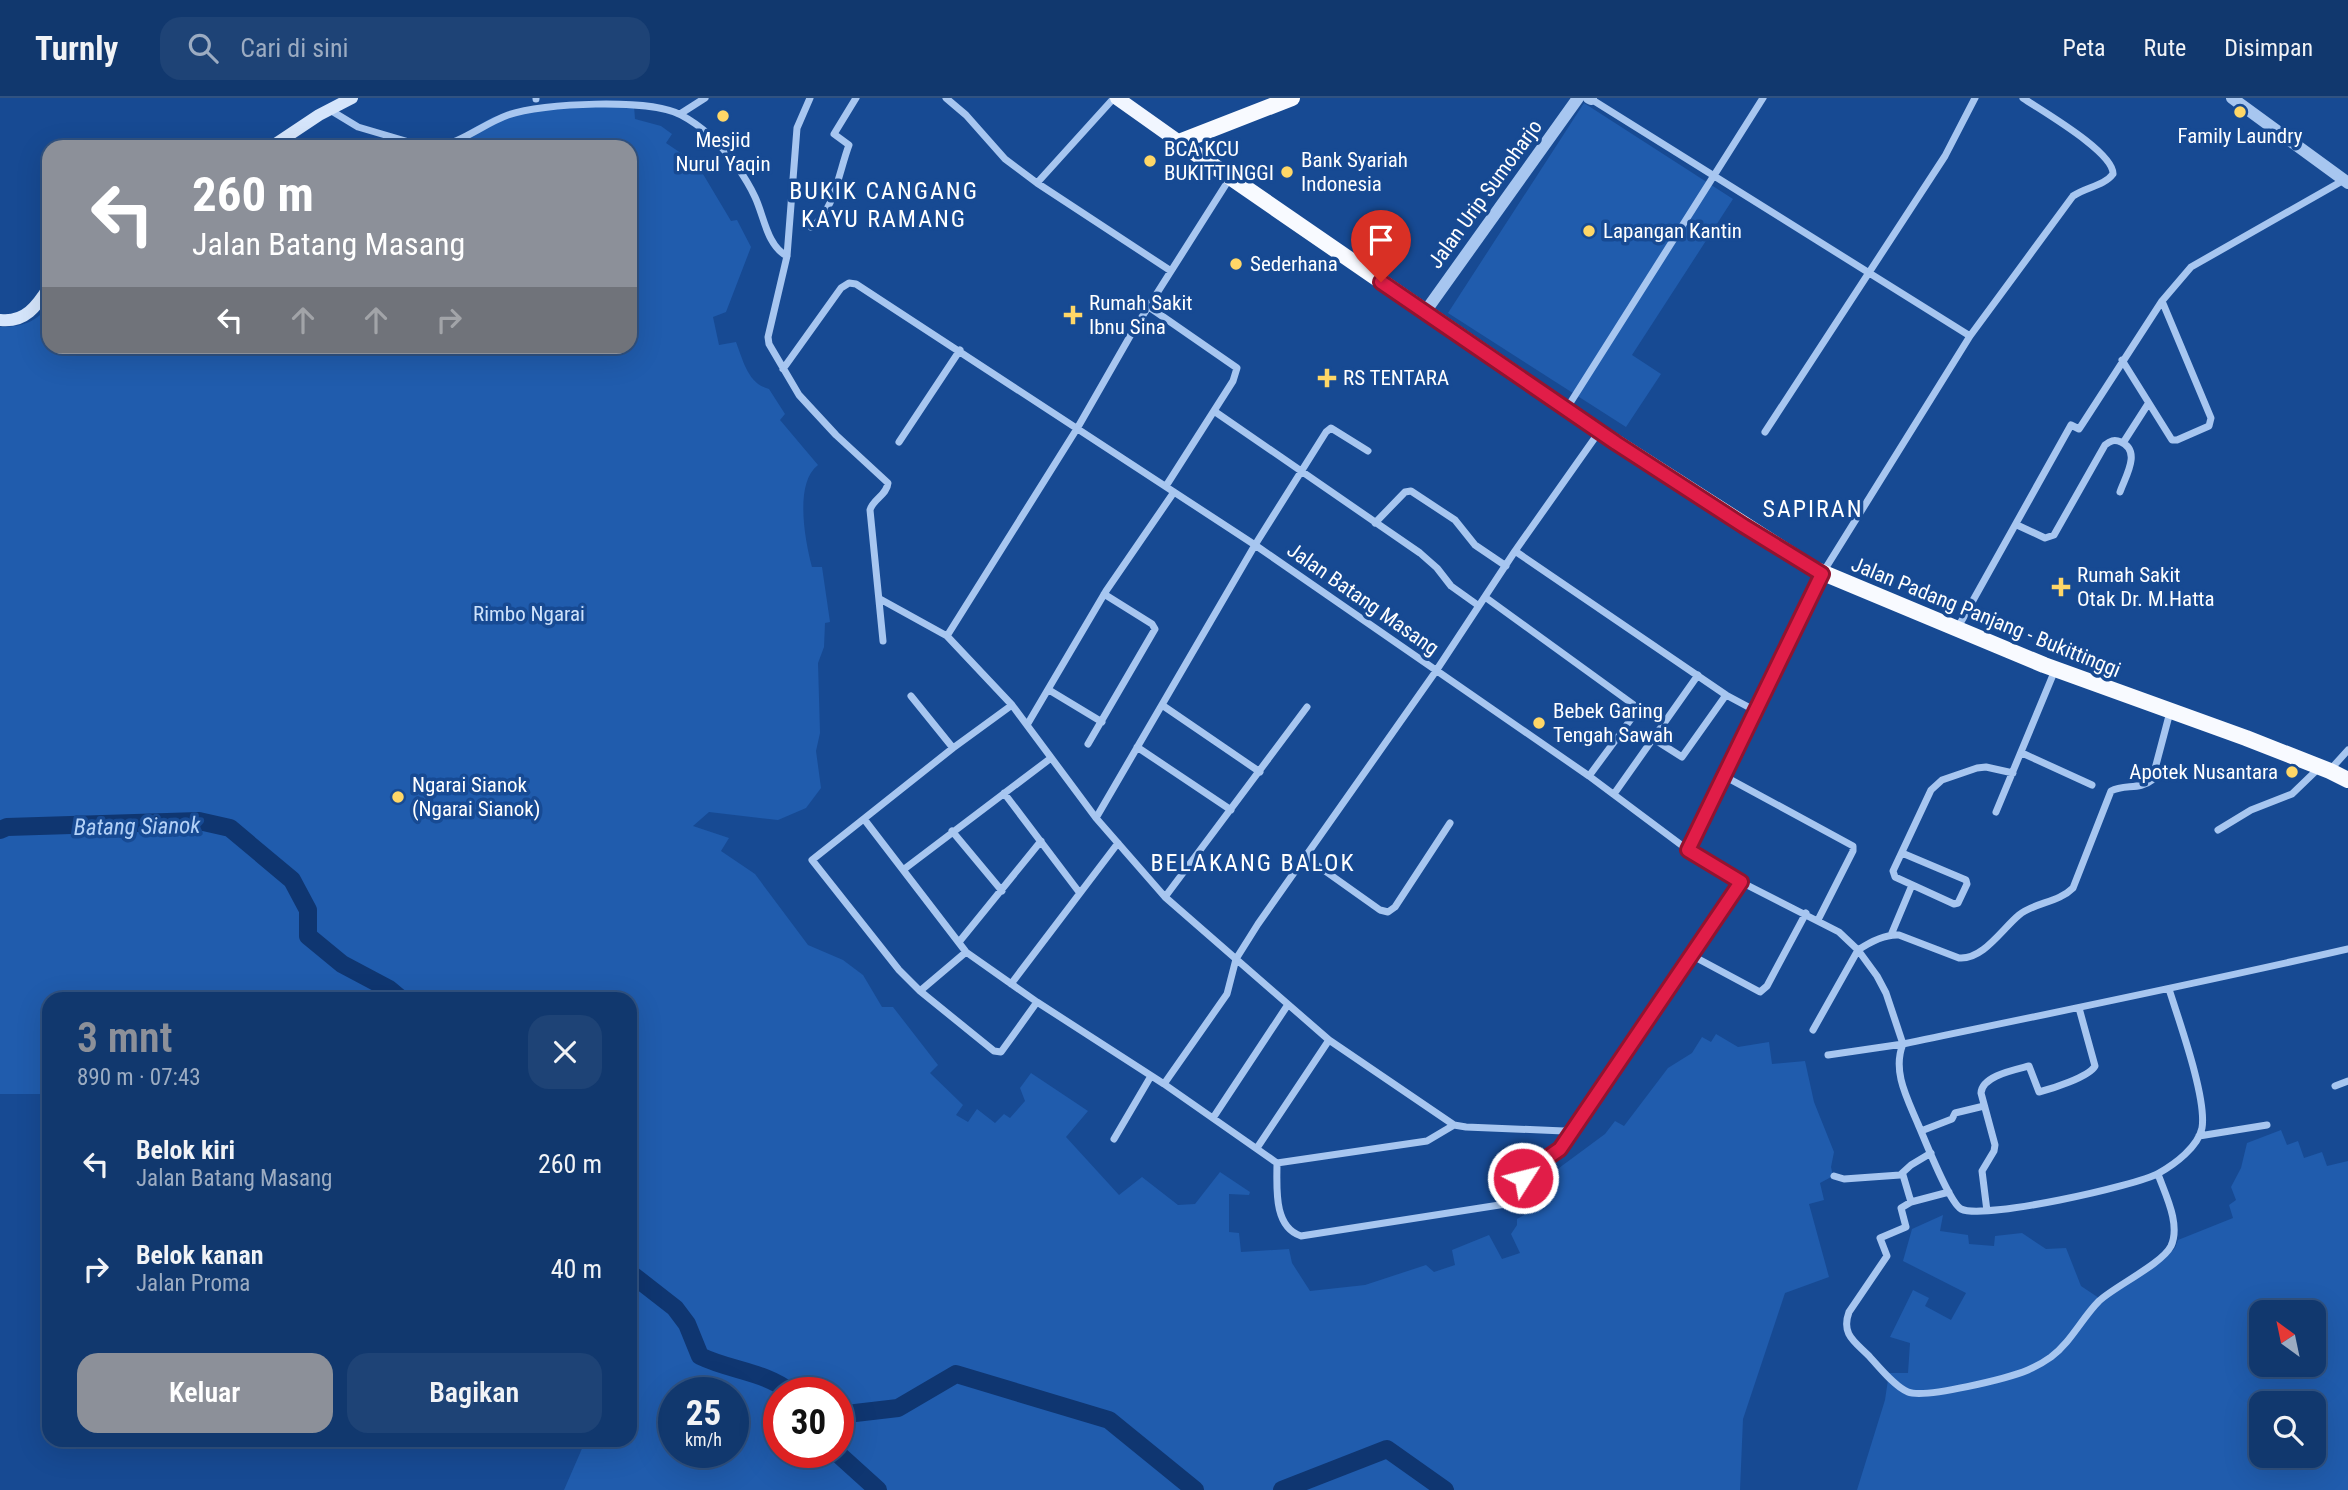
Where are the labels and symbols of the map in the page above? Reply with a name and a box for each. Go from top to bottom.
marker: Family Laundry [2232,104,2248,120]
marker: Mesjid Nurul Yaqin [715,108,731,124]
street label: Jalan Urip Sumoharjo [1423,115,1547,273]
place label: Family Laundry [2178,124,2303,148]
place label: Mesjid Nurul Yaqin [675,128,771,176]
place label: BCA KCU BUKITTINGGI [1164,137,1274,185]
place label: Bank Syariah Indonesia [1301,148,1408,196]
marker: BCA KCU BUKITTINGGI [1142,153,1158,169]
marker: Bank Syariah Indonesia [1279,164,1295,180]
district label: BUKIK CANGANG KAYU RAMANG [789,177,979,233]
pin [1351,210,1411,282]
place label: Lapangan Kantin [1603,219,1742,243]
marker: Lapangan Kantin [1581,223,1597,239]
place label: Sederhana [1250,252,1338,276]
marker: Sederhana [1228,256,1244,272]
place label: Rumah Sakit Ibnu Sina [1089,291,1193,339]
marker: Rumah Sakit Ibnu Sina [1063,305,1083,325]
place label: RS TENTARA [1343,366,1449,390]
marker: RS TENTARA [1317,368,1337,388]
district label: SAPIRAN [1762,495,1864,523]
street label: Jalan Batang Masang [1283,538,1443,660]
street label: Jalan Padang Panjang - Bukittinggi [1848,552,2124,682]
place label: Rumah Sakit Otak Dr. M.Hatta [2077,563,2215,611]
marker: Rumah Sakit Otak Dr. M.Hatta [2051,577,2071,597]
park label: Rimbo Ngarai [473,602,585,626]
place label: Bebek Garing Tengah Sawah [1553,699,1673,747]
marker: Bebek Garing Tengah Sawah [1531,715,1547,731]
place label: Apotek Nusantara [2129,760,2278,784]
marker: Apotek Nusantara [2284,764,2300,780]
place label: Ngarai Sianok (Ngarai Sianok) [412,773,540,821]
marker: Ngarai Sianok (Ngarai Sianok) [390,789,406,805]
water label: Batang Sianok [73,812,201,841]
district label: BELAKANG BALOK [1150,849,1356,877]
position arrow [1486,1141,1560,1215]
north arrow [2249,1300,2326,1377]
speed limit sign: 30 [763,1377,854,1468]

